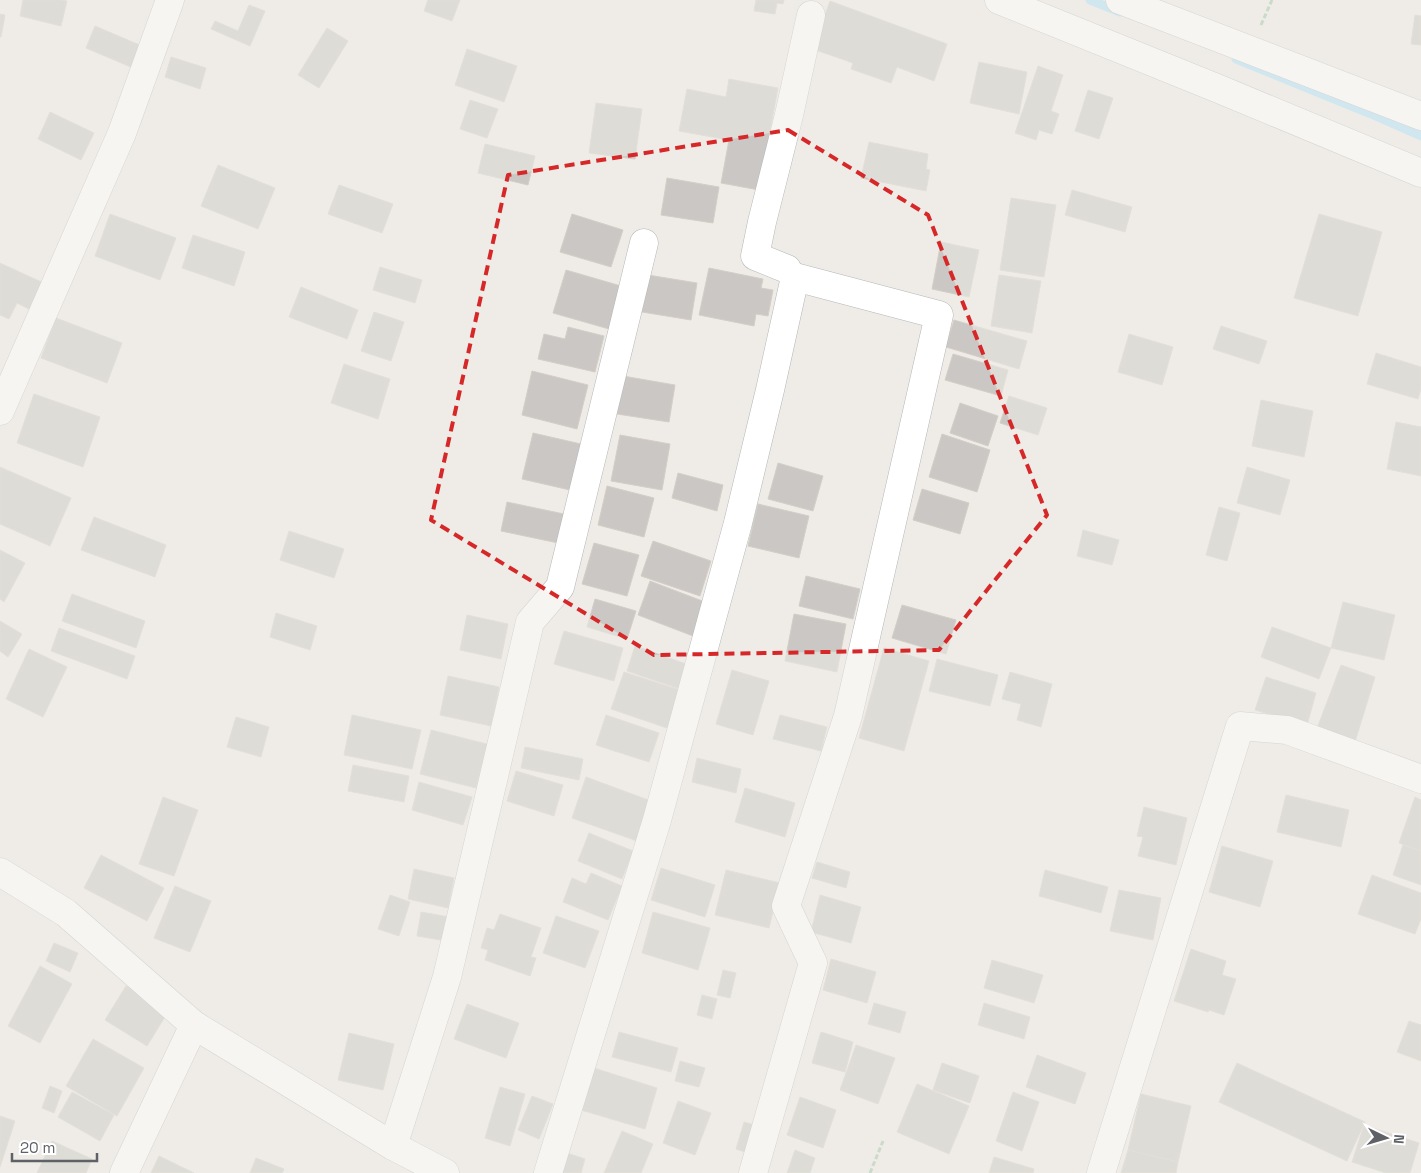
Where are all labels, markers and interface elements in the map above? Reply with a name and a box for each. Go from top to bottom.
north arrow [1361,1113,1411,1163]
scale bar [12,1130,98,1162]
text: N [1390,1134,1408,1145]
text: 20 m [20,1138,55,1157]

